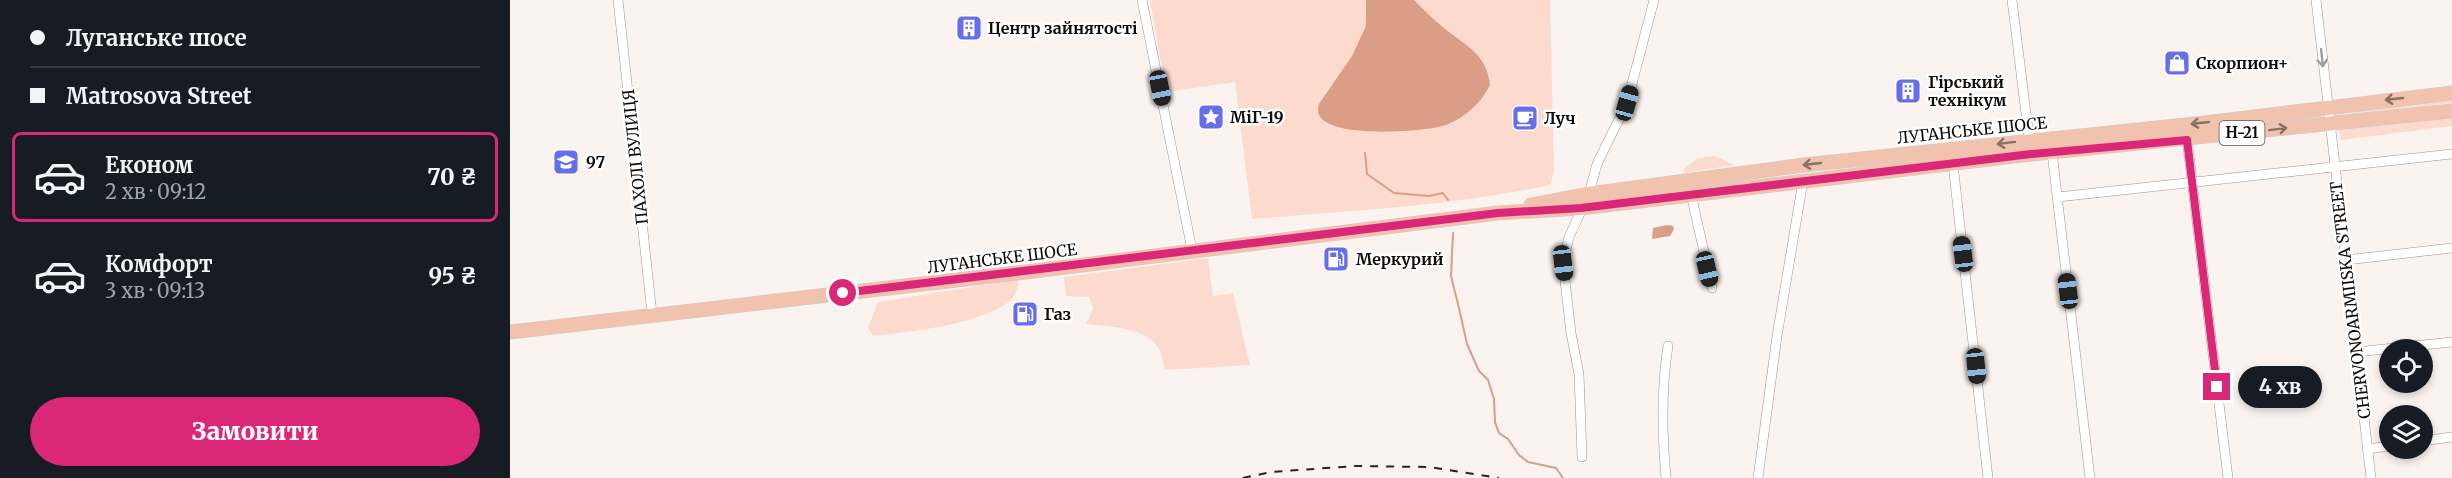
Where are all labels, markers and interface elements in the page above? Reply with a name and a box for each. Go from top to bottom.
building icon: Центр зайнятості [954,13,984,43]
place label: Центр зайнятості [988,18,1138,38]
text: Луганське шосе [66,24,247,52]
shop icon: Скорпион+ [2162,48,2192,78]
one-way arrow [2317,48,2328,68]
place label: Скорпион+ [2196,53,2288,73]
car [1148,69,1172,107]
place label: Гірський технікум [1928,72,2007,110]
building icon: Гірський технікум [1893,76,1923,106]
text: Matrosova Street [66,82,252,110]
car [1613,83,1641,123]
street label: ПАХОЛІ ВУЛИЦЯ [618,88,652,226]
one-way arrow [2384,94,2404,105]
place icon: МіГ-19 [1196,102,1226,132]
cafe icon: Луч [1510,103,1540,133]
place label: МіГ-19 [1230,107,1284,127]
place label: Луч [1544,108,1576,128]
street label: ЛУГАНСЬКЕ ШОСЕ [1896,112,2049,148]
one-way arrow [2191,118,2211,129]
road number: Н-21 [2220,121,2264,145]
one-way arrow [2267,123,2287,134]
one-way arrow [1997,138,2017,149]
school or university icon: 97 [551,147,581,177]
icon: car [33,150,87,204]
text: Економ [105,151,193,179]
place label: 97 [586,152,606,172]
one-way arrow [1803,159,1823,170]
text: 70 ₴ [427,163,477,191]
text: 2 хв · 09:12 [105,179,206,204]
street label: CHERVONOARMIISKA STREET [2326,180,2374,420]
car [1952,235,1974,273]
street label: ЛУГАНСЬКЕ ШОСЕ [926,239,1079,277]
fuel station icon: Меркурий [1321,244,1351,274]
car [1552,244,1574,282]
icon: car [33,249,87,303]
place label: Меркурий [1356,249,1443,269]
car [1694,249,1720,289]
text: Комфорт [105,250,213,278]
text: 95 ₴ [429,262,477,290]
car [2057,272,2079,310]
text: 3 хв · 09:13 [105,278,205,303]
route start [829,279,856,306]
fuel station icon: Газ [1010,299,1040,329]
place label: Газ [1044,304,1071,324]
map controls [2379,339,2433,459]
button: locate [2379,339,2433,393]
car [1965,347,1987,385]
callout: 4 хв [2238,366,2322,408]
route end [2203,373,2230,400]
text: 4 хв [2259,374,2301,399]
button: Замовити [30,397,480,466]
button: layers [2379,405,2433,459]

